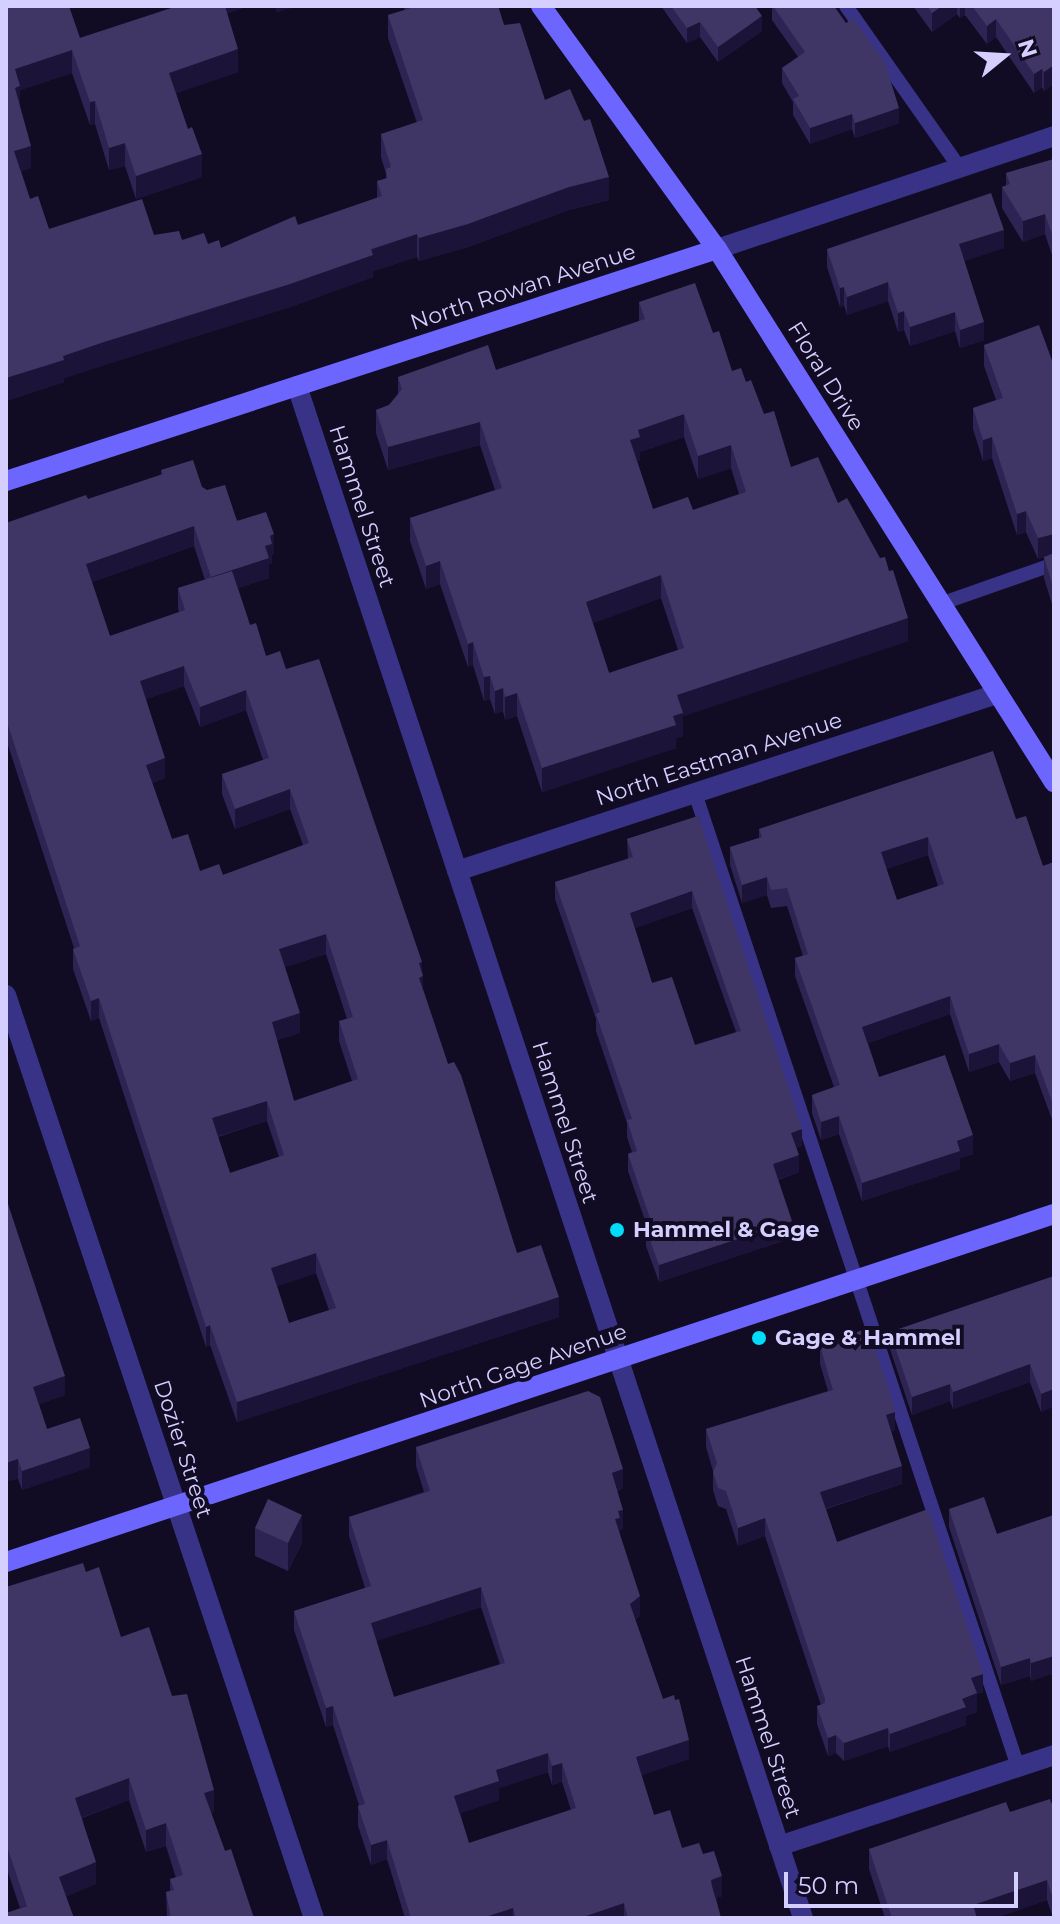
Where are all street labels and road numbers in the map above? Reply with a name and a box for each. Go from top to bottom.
street label: North Rowan Avenue [407,238,639,336]
street label: Floral Drive [782,316,870,436]
street label: Hammel Street [323,422,401,590]
street label: North Eastman Avenue [592,707,846,811]
street label: Hammel Street [526,1038,604,1206]
street label: North Gage Avenue [416,1318,630,1414]
street label: Dozier Street [148,1377,218,1521]
street label: Hammel Street [729,1653,807,1821]

